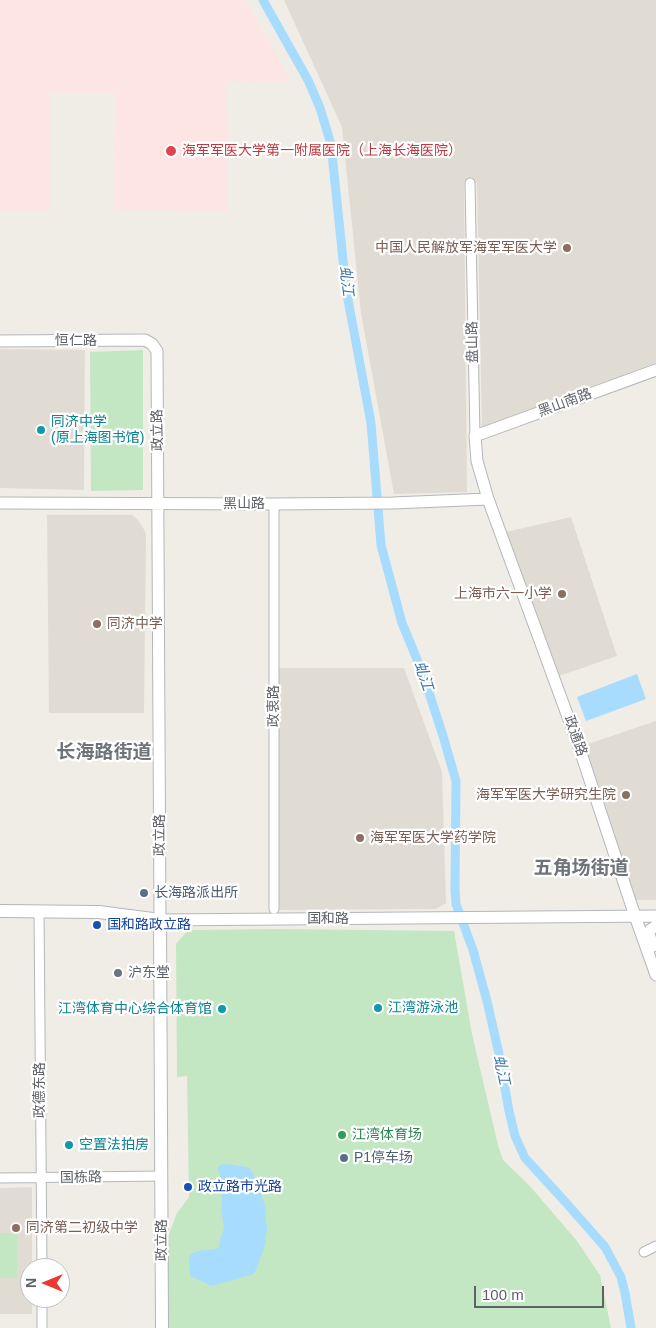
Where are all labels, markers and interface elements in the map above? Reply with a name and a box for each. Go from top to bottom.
place label: 海军军医大学第一附属医院（上海长海医院） [182,143,462,159]
marker: 海军军医大学第一附属医院（上海长海医院） [164,144,178,158]
place label: 中国人民解放军海军军医大学 [375,240,557,256]
marker: 中国人民解放军海军军医大学 [561,242,573,254]
water label: 虬江 [335,265,357,297]
street label: 盘山路 [464,321,482,363]
street label: 恒仁路 [55,333,97,349]
street label: 黑山南路 [536,386,594,420]
street label: 政立路 [149,409,167,451]
place label: 同济中学 (原上海图书馆) [51,414,144,447]
marker: 同济中学 (原上海图书馆) [35,424,47,436]
street label: 黑山路 [223,496,265,512]
place label: 上海市六一小学 [454,586,552,602]
marker: 上海市六一小学 [556,588,568,600]
place label: 同济中学 [107,616,163,632]
marker: 同济中学 [91,618,103,630]
water label: 虬江 [410,659,436,693]
street label: 政衷路 [266,685,282,727]
street label: 政通路 [560,713,590,759]
district label: 长海路街道 [57,742,151,764]
place label: 海军军医大学研究生院 [476,787,616,803]
marker: 海军军医大学研究生院 [620,789,632,801]
street label: 政立路 [152,814,168,856]
place label: 海军军医大学药学院 [370,830,496,846]
marker: 海军军医大学药学院 [354,832,366,844]
district label: 五角场街道 [534,858,628,880]
place label: 长海路派出所 [154,885,238,901]
marker: 长海路派出所 [138,887,150,899]
street label: 国和路 [307,911,349,927]
place label: 国和路政立路 [107,917,191,933]
marker: 国和路政立路 [91,919,103,931]
place label: 沪东堂 [128,965,170,981]
marker: 沪东堂 [112,967,124,979]
place label: 江湾游泳池 [388,1000,458,1016]
place label: 江湾体育中心综合体育馆 [58,1001,212,1017]
marker: 江湾游泳池 [372,1002,384,1014]
marker: 江湾体育中心综合体育馆 [216,1003,228,1015]
water label: 虬江 [489,1053,513,1087]
street label: 政德东路 [32,1062,48,1118]
place label: 江湾体育场 [352,1127,422,1143]
marker: 江湾体育场 [336,1129,348,1141]
place label: 空置法拍房 [79,1137,149,1153]
marker: 空置法拍房 [63,1139,75,1151]
place label: P1停车场 [354,1150,413,1166]
marker: P1停车场 [338,1152,350,1164]
street label: 国栋路 [60,1169,102,1187]
place label: 政立路市光路 [198,1179,282,1195]
marker: 政立路市光路 [182,1181,194,1193]
street label: 政立路 [154,1219,170,1261]
place label: 同济第二初级中学 [26,1220,138,1236]
marker: 同济第二初级中学 [10,1222,22,1234]
north arrow [20,1258,70,1308]
scale bar [476,1276,606,1308]
text: N [23,1278,39,1288]
text: 100 m [482,1286,524,1303]

